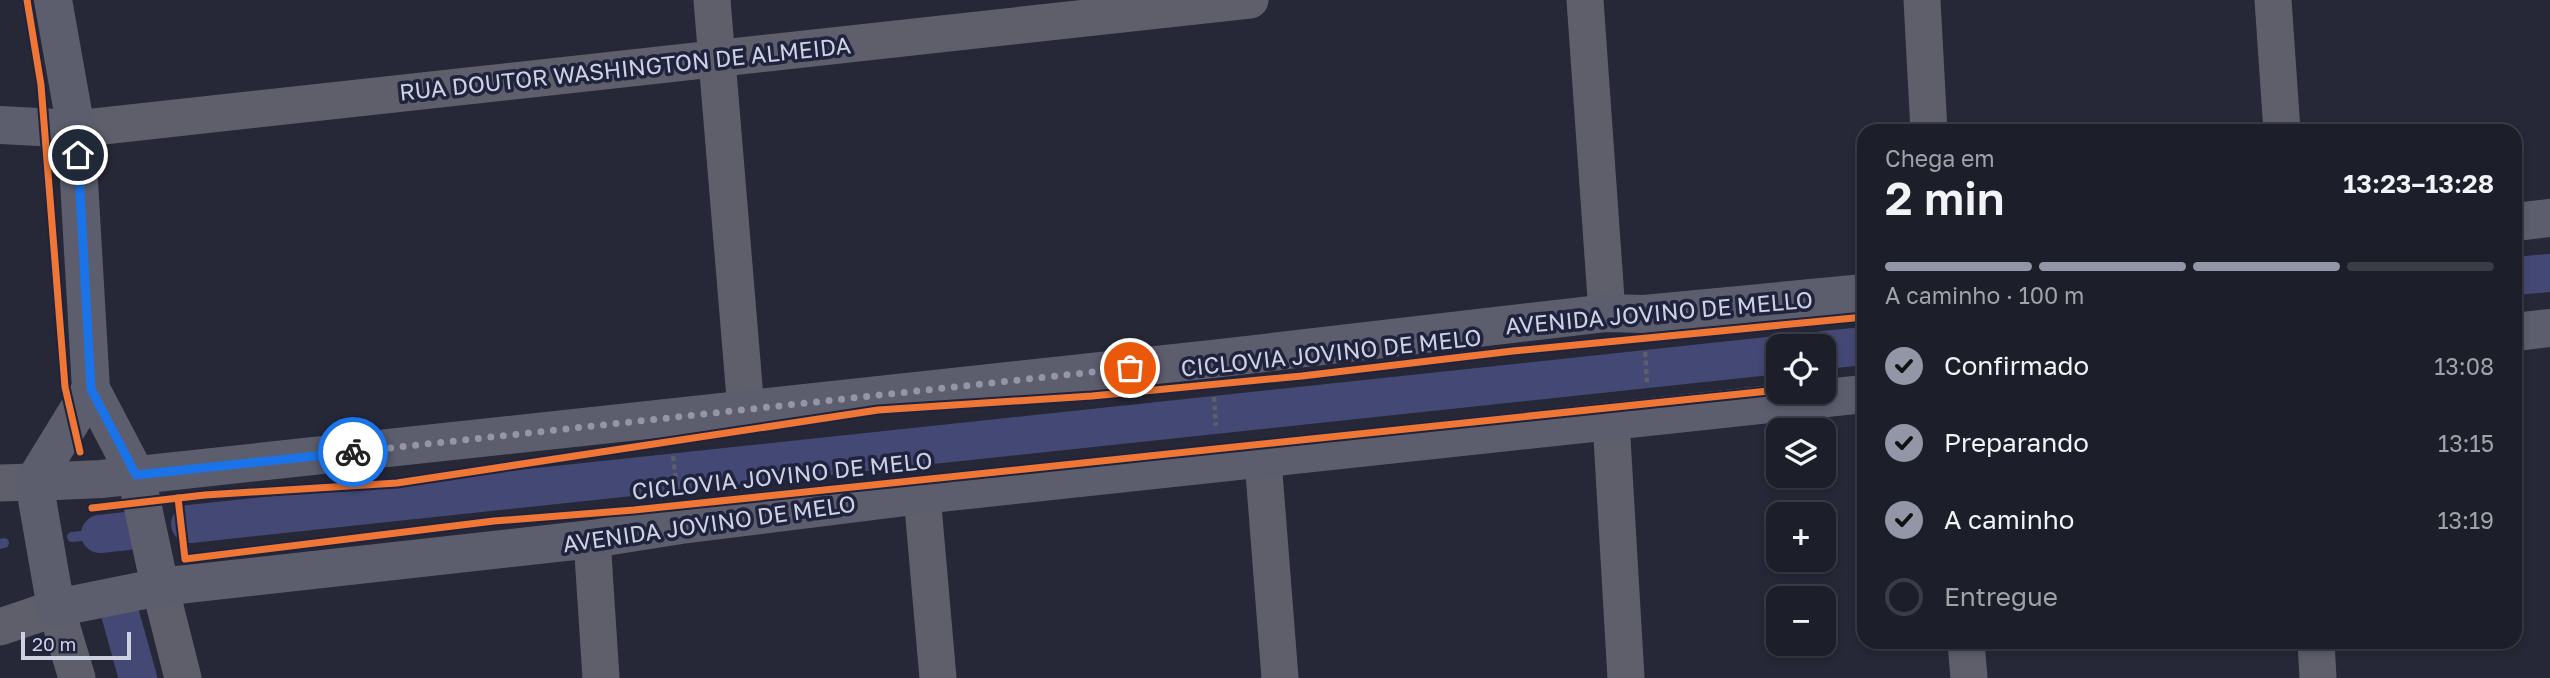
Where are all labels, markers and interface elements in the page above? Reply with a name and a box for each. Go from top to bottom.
street label: RUA DOUTOR WASHINGTON DE ALMEIDA [398,30,852,106]
pin [48,125,108,185]
icon: home [59,136,97,174]
text: Chega em [1885,144,1995,172]
text: 13:23–13:28 [2343,168,2494,199]
text: 2 min [1885,170,2005,225]
text: A caminho · 100 m [1885,281,2084,309]
street label: AVENIDA JOVINO DE MELLO [1504,285,1814,339]
street label: CICLOVIA JOVINO DE MELO [1179,322,1483,382]
map controls [1766,334,1836,656]
button: locate [1766,334,1836,404]
pin [1100,338,1160,398]
icon: check [1885,347,1923,385]
icon: bag [1111,349,1149,387]
text: Confirmado [1944,350,2089,381]
text: 13:08 [2434,352,2494,380]
courier [318,417,388,487]
button: layers [1766,418,1836,488]
icon: check [1885,424,1923,462]
text: Preparando [1944,427,2089,458]
text: 13:15 [2438,429,2494,457]
icon: bike [334,433,372,471]
street label: CICLOVIA JOVINO DE MELO [630,445,934,505]
street label: AVENIDA JOVINO DE MELO [561,489,857,557]
icon: check [1885,501,1923,539]
button: + [1766,502,1836,572]
text: A caminho [1944,504,2074,535]
text: 13:19 [2437,506,2494,534]
text: Entregue [1944,581,2058,612]
button: − [1766,586,1836,656]
scale bar [21,629,131,661]
text: 20 m [32,632,76,655]

